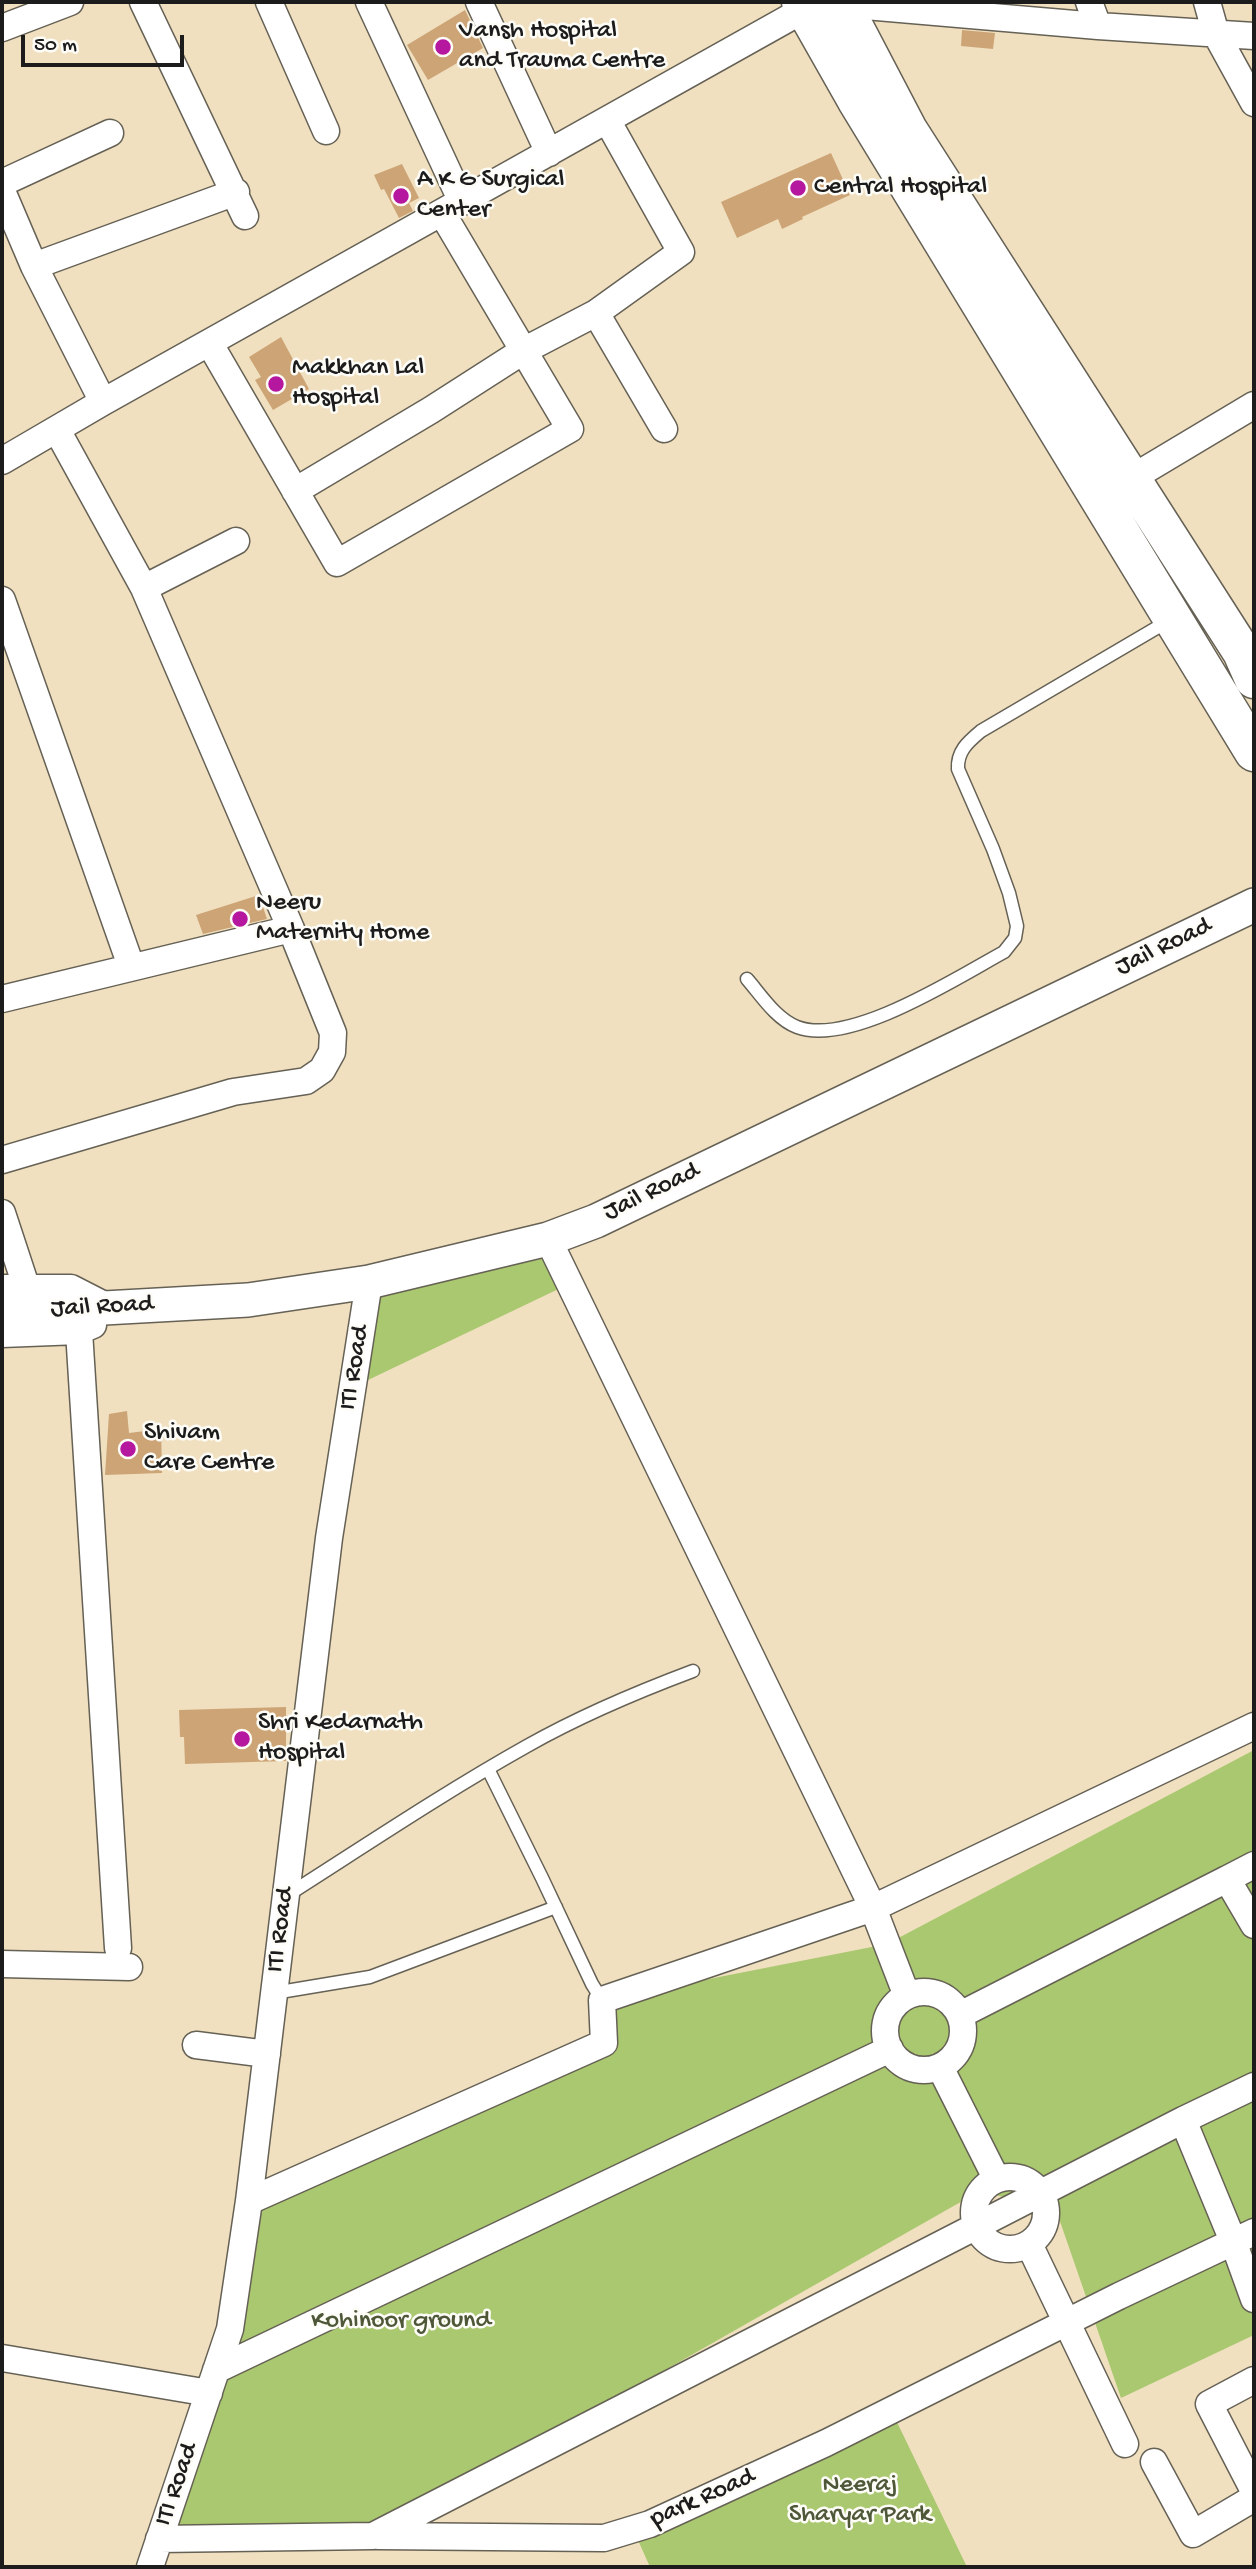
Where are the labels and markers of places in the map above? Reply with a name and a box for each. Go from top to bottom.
place label: Vansh Hospital and Trauma Centre [459,16,665,78]
marker: Vansh Hospital and Trauma Centre [433,37,453,57]
place label: A K G Surgical Center [417,165,564,227]
place label: Central Hospital [814,172,987,204]
marker: Central Hospital [788,178,808,198]
marker: A K G Surgical Center [391,186,411,206]
place label: Makkhan Lal Hospital [292,353,424,414]
marker: Makkhan Lal Hospital [266,374,286,394]
place label: Neeru Maternity Home [256,888,429,950]
marker: Neeru Maternity Home [230,909,250,929]
place label: Shivam Care Centre [144,1418,274,1480]
marker: Shivam Care Centre [118,1439,138,1459]
place label: Shri Kedarnath Hospital [258,1708,423,1770]
marker: Shri Kedarnath Hospital [232,1729,252,1749]

